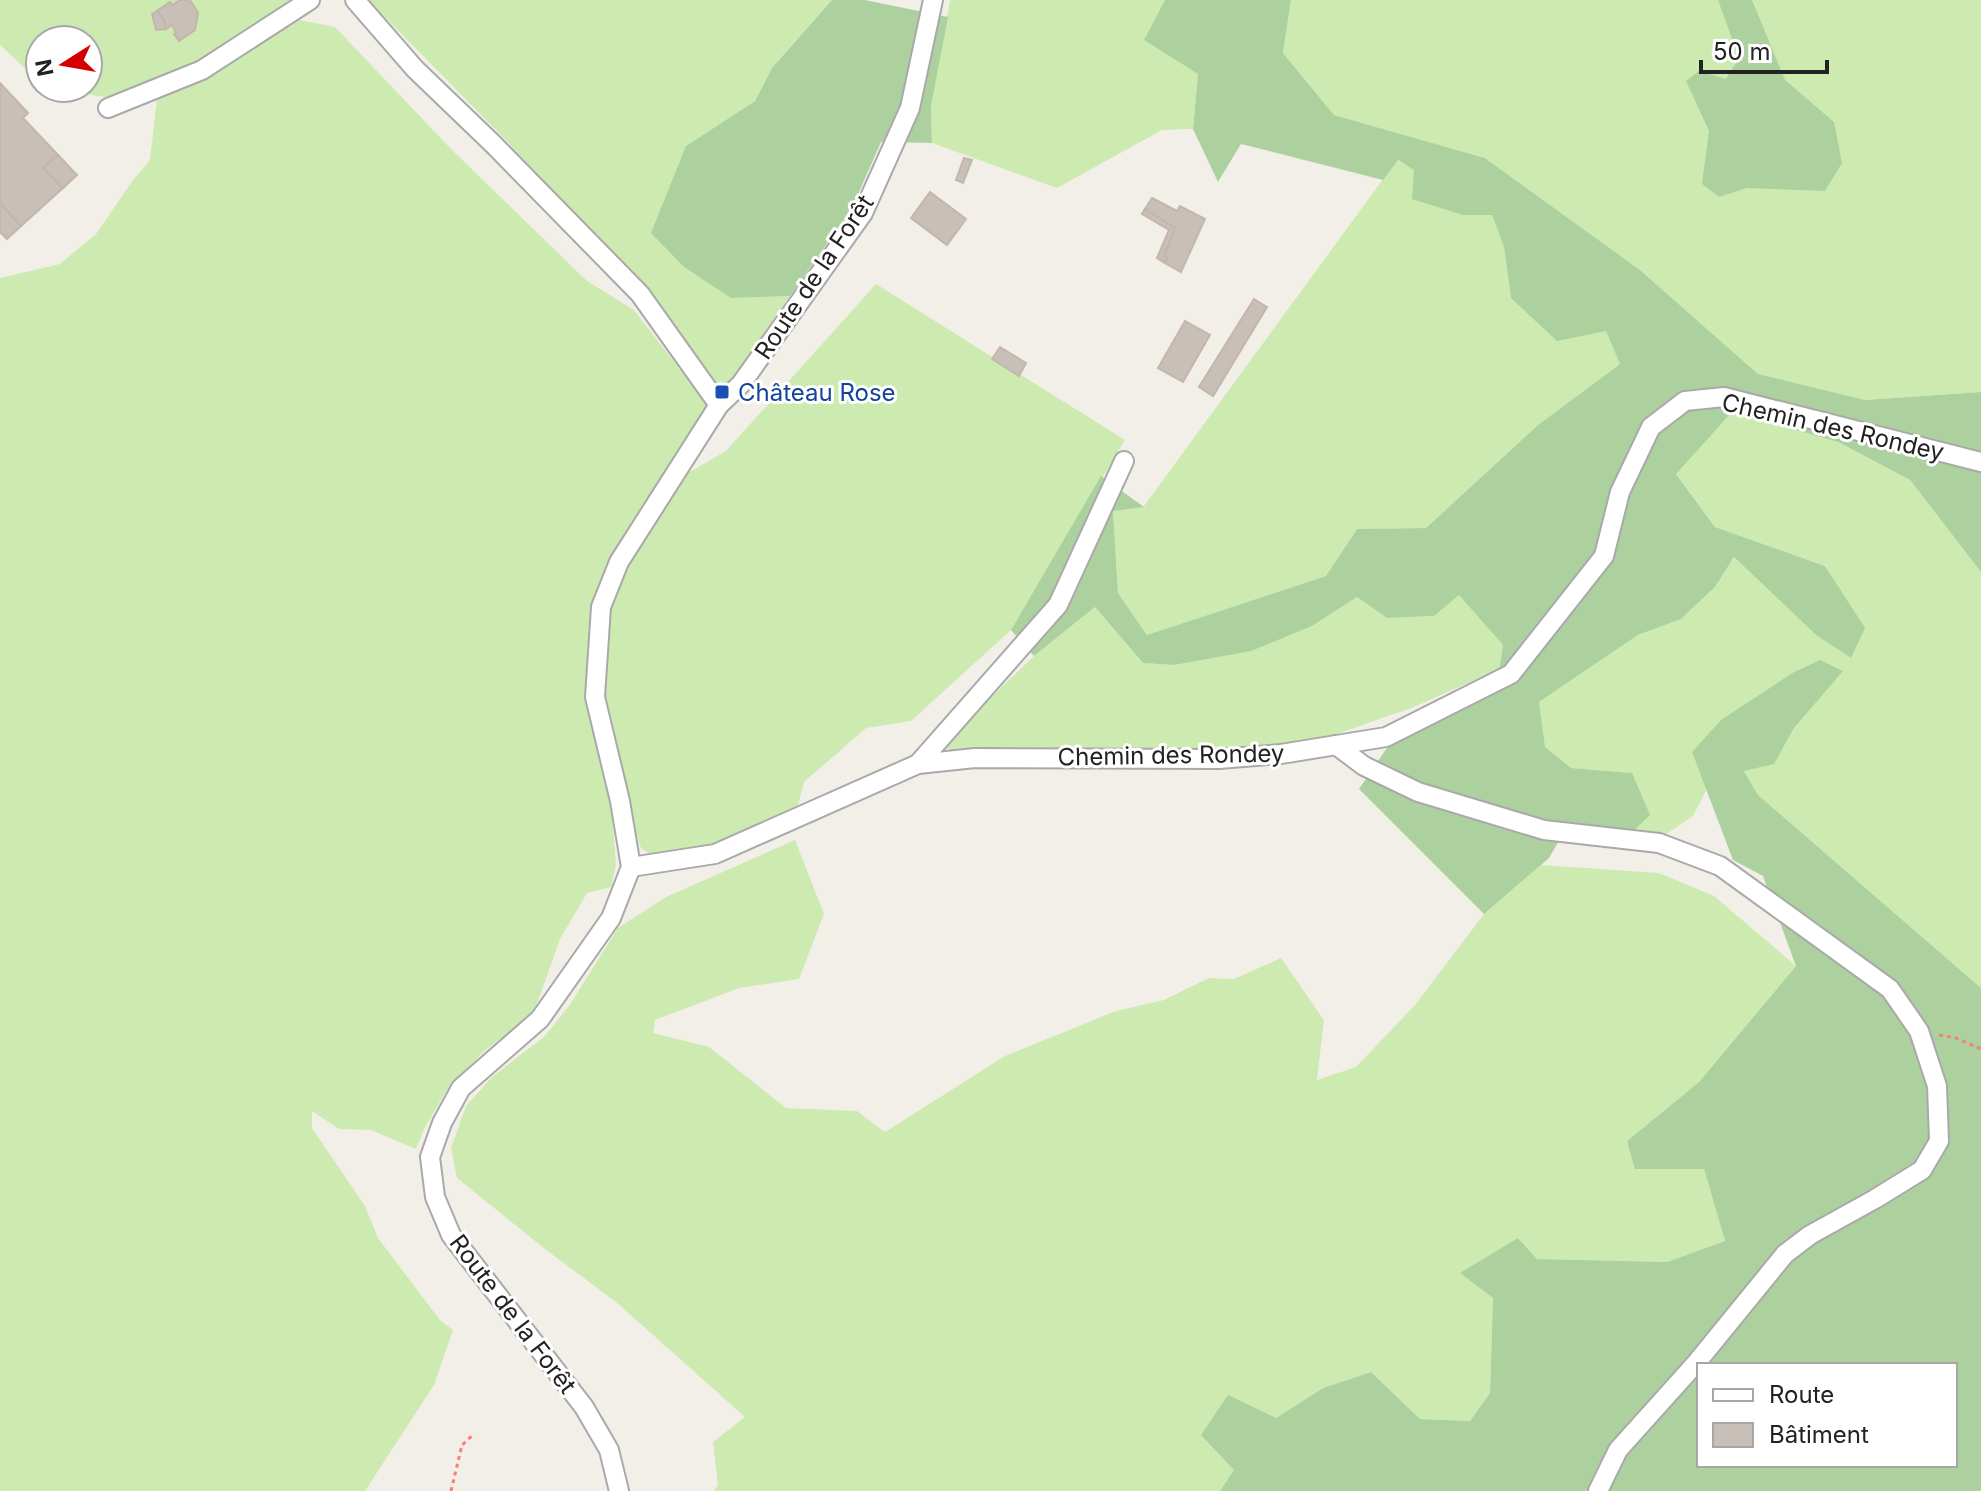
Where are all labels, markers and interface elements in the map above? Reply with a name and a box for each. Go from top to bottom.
north arrow [24,24,104,104]
scale bar [1701,24,1827,74]
text: 50 m [1713,37,1771,66]
text: N [30,57,59,79]
street label: Route de la Forêt [748,189,880,365]
place label: Château Rose [738,378,896,407]
marker: Château Rose [713,383,731,401]
street label: Chemin des Rondey [1719,387,1947,467]
street label: Chemin des Rondey [1057,739,1285,771]
street label: Route de la Forêt [444,1229,582,1399]
legend [1697,1363,1957,1467]
text: Route [1769,1380,1834,1409]
text: Bâtiment [1769,1420,1869,1449]

